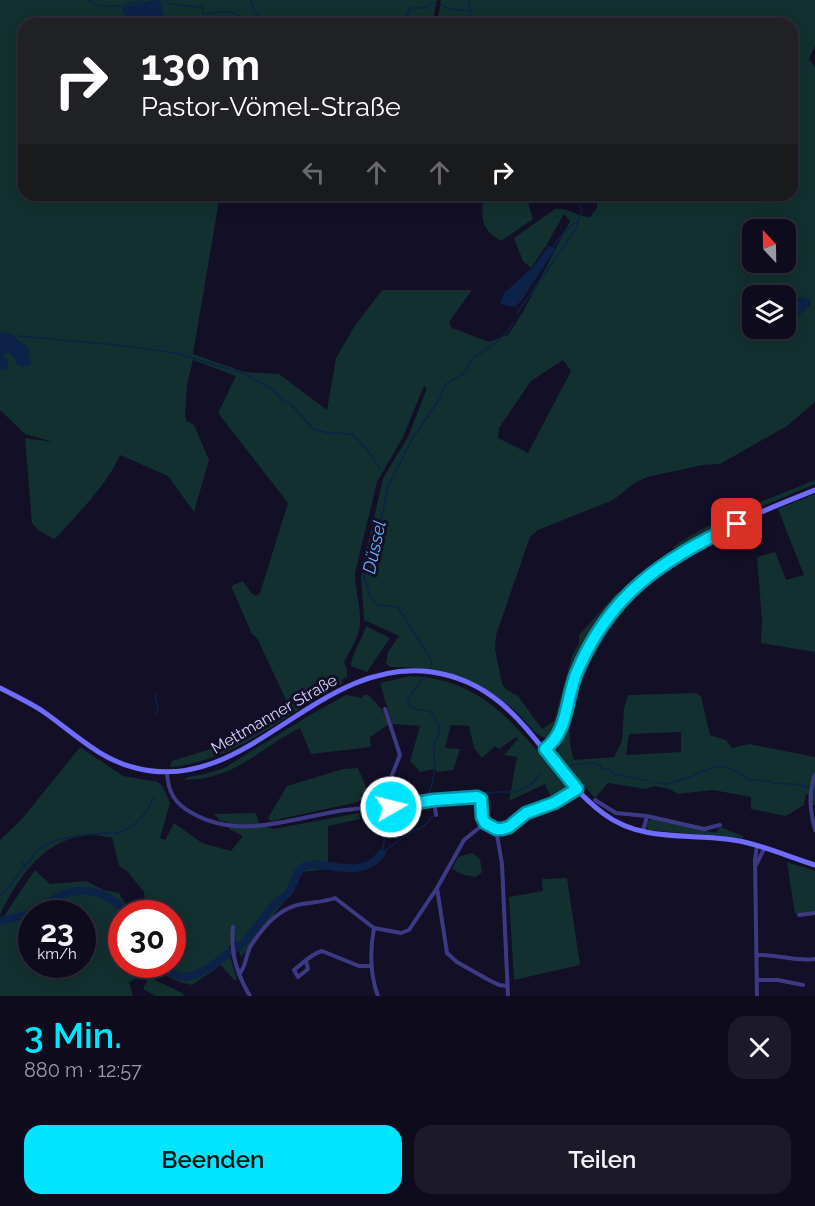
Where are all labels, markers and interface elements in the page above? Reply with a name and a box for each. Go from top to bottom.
text: 130 m [141,41,260,90]
icon: right [42,42,120,120]
text: Pastor-Vömel-Straße [141,91,401,122]
icon: left [297,156,330,189]
icon: ahead [360,156,393,189]
icon: ahead [423,156,456,189]
icon: right [486,156,519,189]
north arrow [742,219,796,273]
map controls [742,219,796,339]
button: layers [742,285,796,339]
pin [711,498,762,549]
icon: arrive [720,507,753,540]
water label: Düssel [358,518,390,576]
street label: Mettmanner Straße [208,670,340,758]
position arrow [359,775,423,839]
speed limit sign: 30 [108,900,186,978]
text: 23 [40,914,74,949]
text: km/h [37,945,77,963]
text: 3 Min. [24,1014,122,1056]
button: close [728,1016,791,1079]
text: 880 m · 12:57 [24,1058,142,1082]
button: Beenden [24,1125,402,1194]
button: Teilen [414,1125,791,1194]

